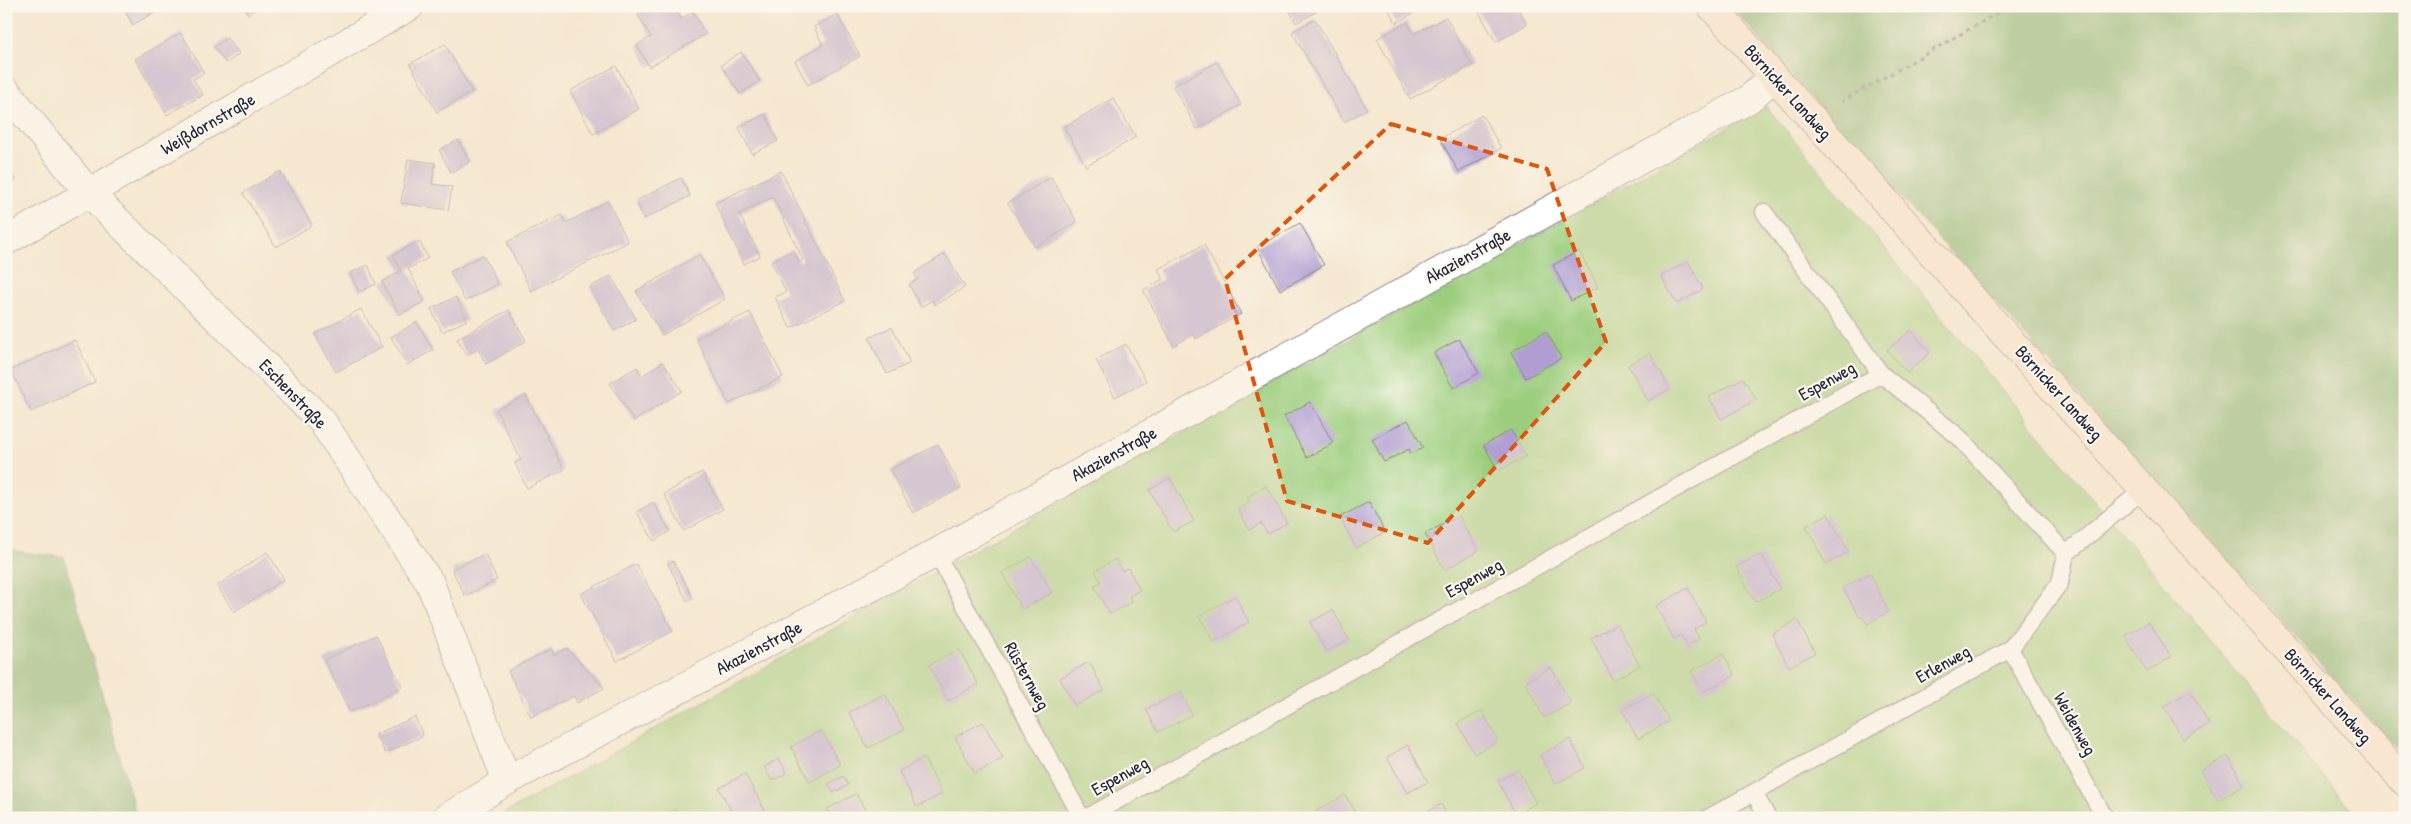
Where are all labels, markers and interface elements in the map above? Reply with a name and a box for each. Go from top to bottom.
street label: Börnicker Landweg [1739,38,1838,145]
street label: Weißdornstraße [156,87,259,161]
street label: Akazienstraße [1421,222,1515,289]
street label: Börnicker Landweg [2010,339,2109,446]
street label: Eschenstraße [254,353,333,434]
street label: Espenweg [1794,355,1860,406]
street label: Akazienstraße [1067,420,1161,487]
street label: Espenweg [1441,552,1507,603]
street label: Akazienstraße [711,614,806,681]
street label: Rüsternweg [999,637,1056,714]
street label: Erlenweg [1911,638,1974,689]
street label: Börnicker Landweg [2279,642,2378,749]
street label: Weidenweg [2048,688,2103,760]
street label: Espenweg [1087,750,1153,801]

